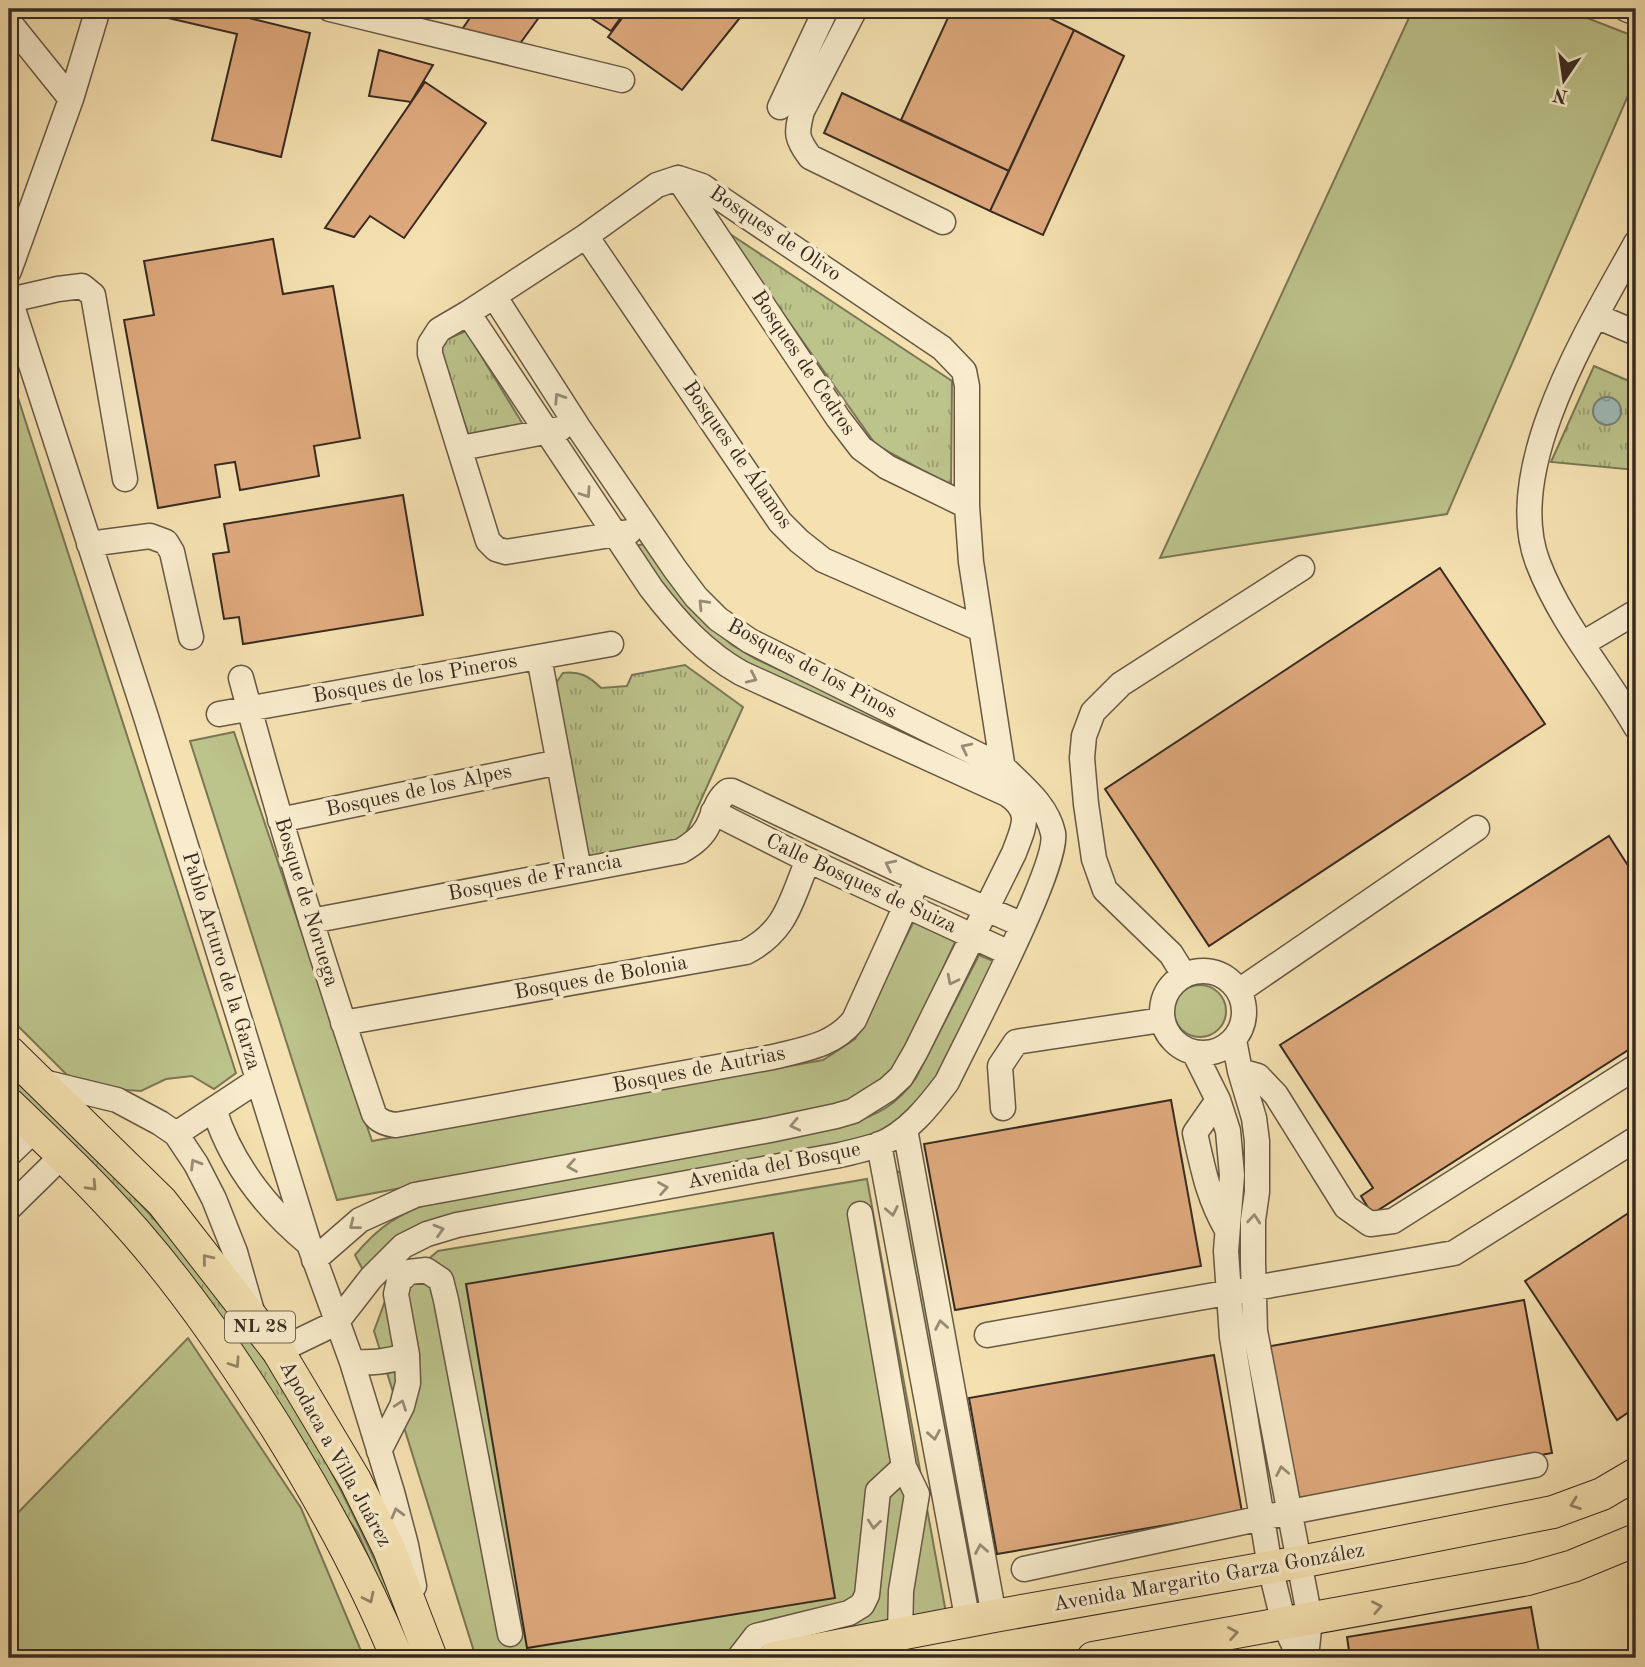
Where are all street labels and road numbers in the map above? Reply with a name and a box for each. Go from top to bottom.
street label: Bosques de Olivo [705,182,845,286]
street label: Bosques de Cedros [747,287,859,439]
street label: Bosques de Álamos [678,375,799,533]
street label: Bosques de los Pinos [724,615,900,723]
street label: Bosques de los Pineros [311,651,519,707]
street label: Bosques de los Alpes [324,761,514,821]
street label: Bosque de Noruega [270,815,342,989]
street label: Calle Bosques de Suiza [762,831,960,937]
street label: Pablo Arturo de la Garza [178,850,264,1072]
street label: Bosques de Francia [446,851,624,905]
street label: Bosques de Bolonia [513,952,689,1004]
street label: Bosques de Autrias [611,1043,787,1097]
street label: Avenida del Bosque [685,1139,863,1193]
road number: NL 28 [225,1312,295,1343]
street label: Apodaca a Villa Juárez [275,1357,395,1551]
street label: Avenida Margarito Garza González [1052,1540,1366,1616]

